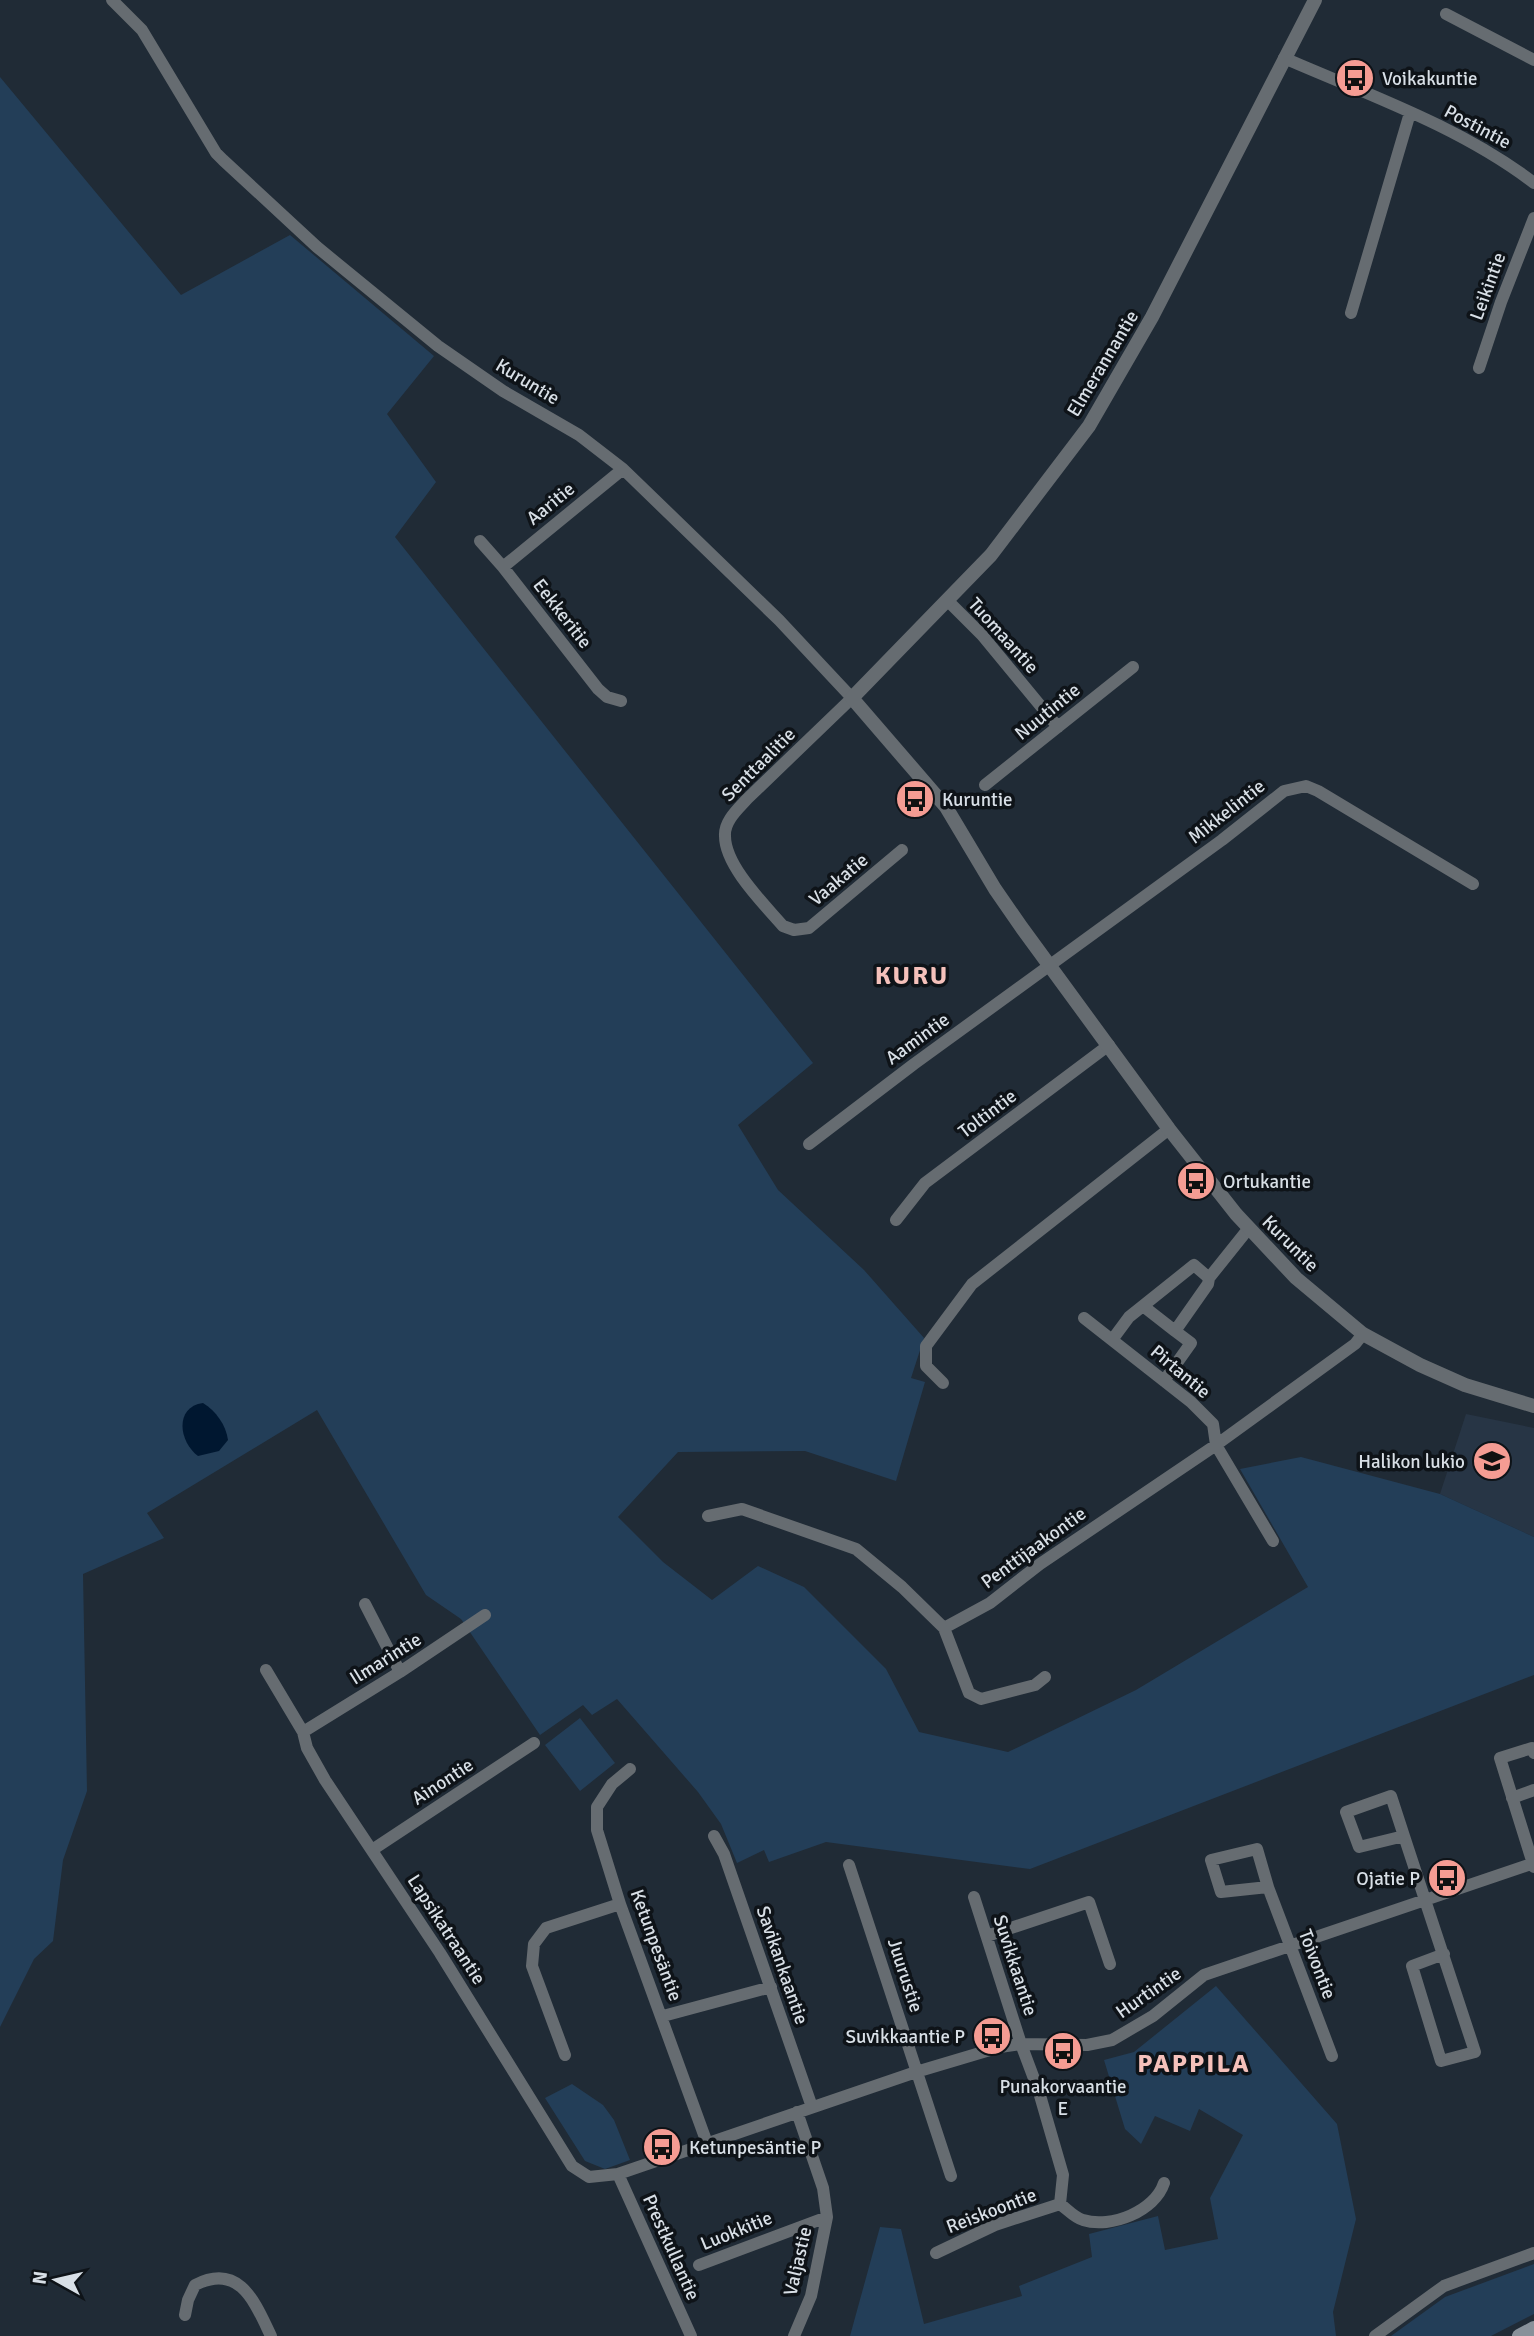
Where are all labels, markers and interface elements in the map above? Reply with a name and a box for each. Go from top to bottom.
bus stop icon: Voikakuntie [1334,57,1376,99]
place label: Voikakuntie [1382,67,1478,91]
street label: Postintie [1440,99,1515,154]
street label: Leikintie [1465,249,1511,324]
street label: Elmerannantie [1062,306,1144,421]
street label: Kuruntie [491,353,564,410]
street label: Aaritie [522,477,580,530]
street label: Eekkeritie [527,574,597,653]
street label: Tuomaantie [963,593,1044,679]
street label: Nuutintie [1010,678,1085,745]
street label: Senttaalitie [717,723,801,807]
street label: Mikkelintie [1183,774,1270,849]
bus stop icon: Kuruntie [894,778,936,820]
place label: Kuruntie [942,788,1013,812]
street label: Vaakatie [804,848,873,911]
district label: KURU [875,960,949,992]
street label: Aamintie [881,1008,954,1070]
street label: Toltintie [954,1084,1021,1143]
bus stop icon: Ortukantie [1175,1160,1217,1202]
place label: Ortukantie [1223,1170,1311,1194]
street label: Kuruntie [1257,1210,1324,1277]
street label: Pirtantie [1145,1340,1215,1404]
school or university icon: Halikon lukio [1471,1440,1513,1482]
place label: Halikon lukio [1358,1450,1465,1474]
street label: Penttijaakontie [976,1502,1091,1594]
street label: Ilmarintie [345,1627,426,1690]
street label: Ainontie [407,1753,478,1811]
bus stop icon: Ojatie P [1426,1857,1468,1899]
place label: Ojatie P [1356,1867,1420,1891]
street label: Lapsikatraantie [402,1870,491,1989]
street label: Ketunpesäntie [625,1886,687,2005]
street label: Savikankaantie [751,1903,814,2028]
street label: Suvikkaantie [987,1912,1043,2019]
street label: Toivontie [1293,1926,1341,2003]
street label: Juurustie [882,1935,928,2015]
street label: Hurtintie [1111,1962,1186,2024]
bus stop icon: Suvikkaantie P [971,2015,1013,2057]
place label: Suvikkaantie P [845,2025,965,2049]
bus stop icon: Punakorvaantie E [1042,2030,1084,2072]
district label: PAPPILA [1137,2048,1251,2080]
place label: Punakorvaantie E [999,2075,1127,2121]
bus stop icon: Ketunpesäntie P [641,2126,683,2168]
place label: Ketunpesäntie P [689,2136,821,2160]
street label: Reiskoontie [943,2183,1040,2239]
street label: Prestkullantie [637,2191,705,2304]
street label: Luokkitie [697,2206,776,2256]
street label: Valjastie [778,2224,818,2298]
north arrow [21,2245,91,2315]
text: N [27,2270,53,2286]

